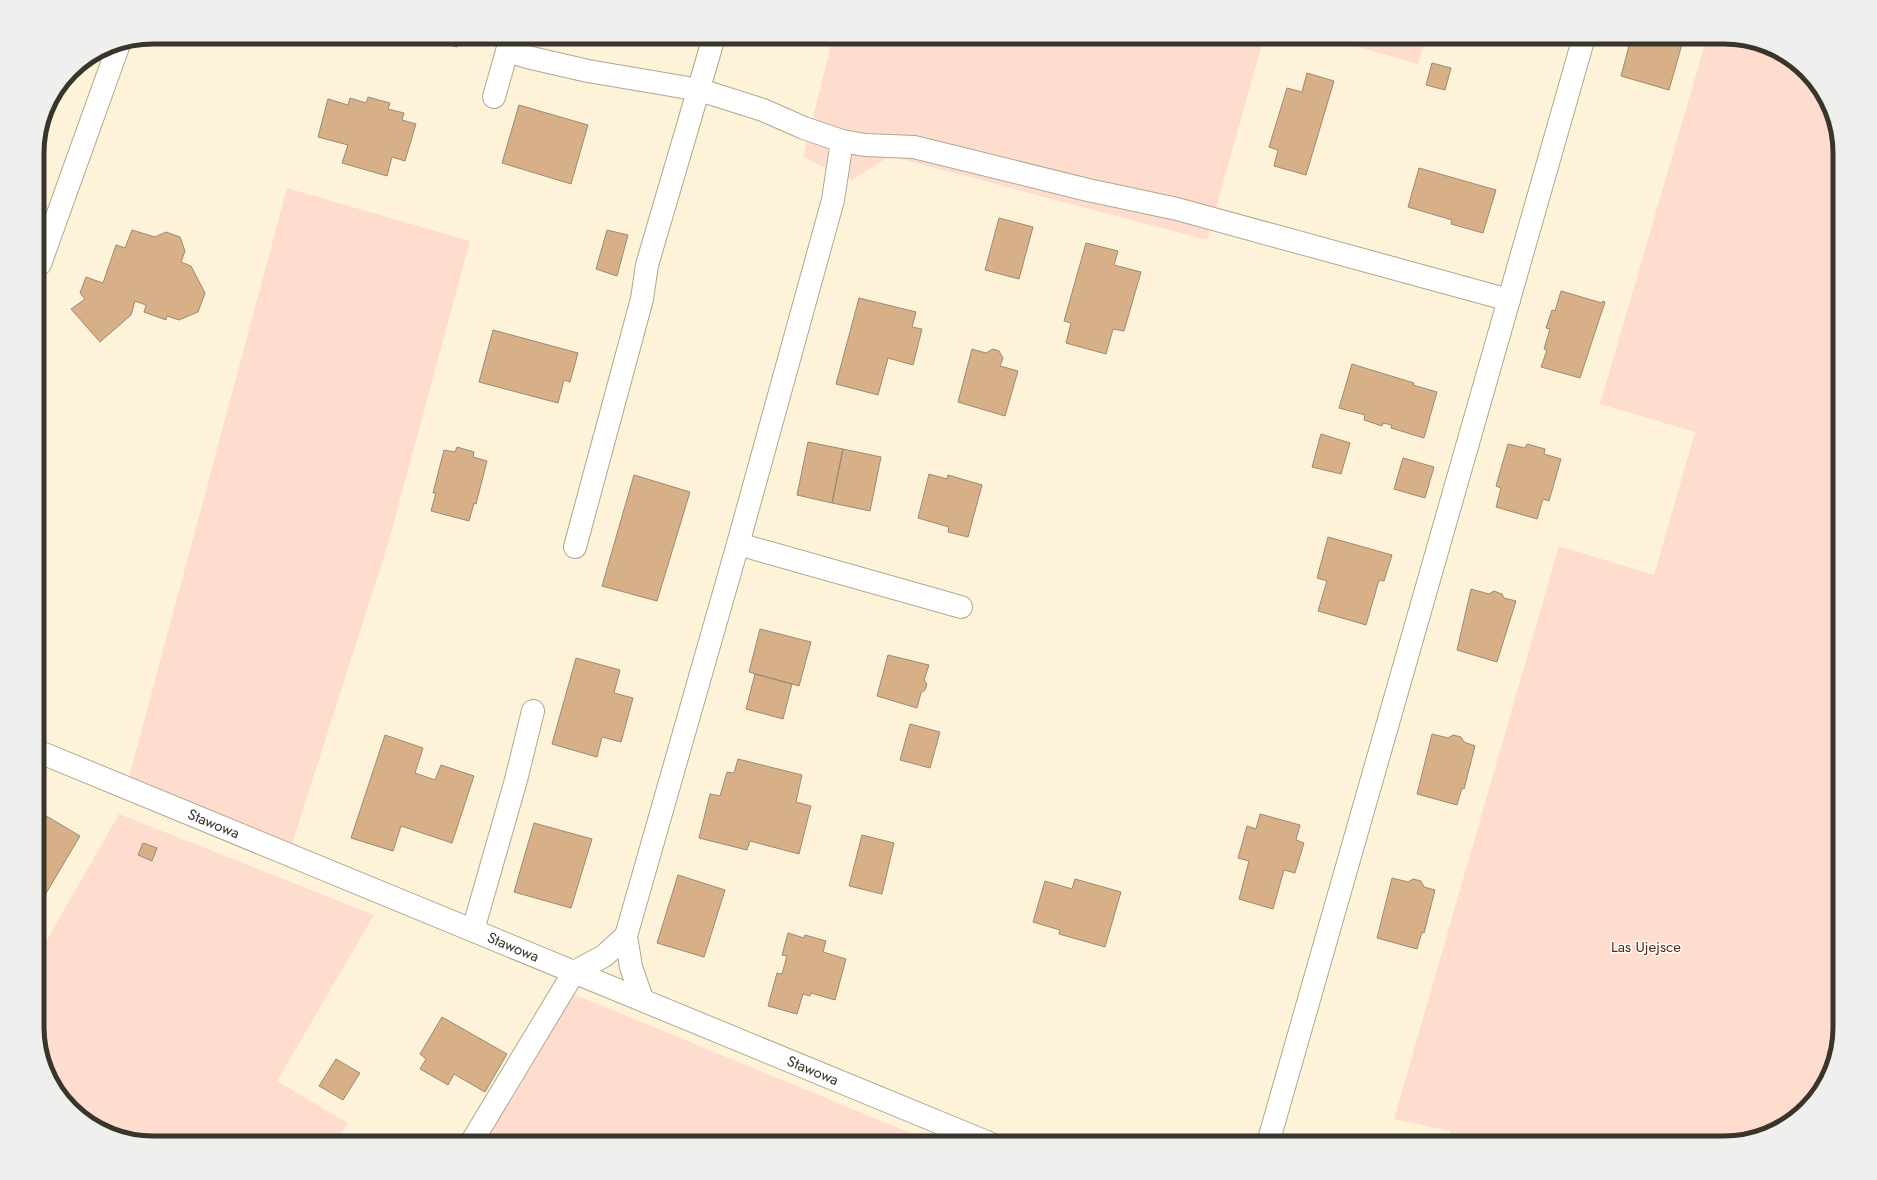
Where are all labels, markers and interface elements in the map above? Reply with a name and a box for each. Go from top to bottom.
street label: Stawowa [184,803,243,844]
street label: Stawowa [484,927,543,968]
park label: Las Ujejsce [1611,936,1681,958]
street label: Stawowa [783,1050,842,1091]

